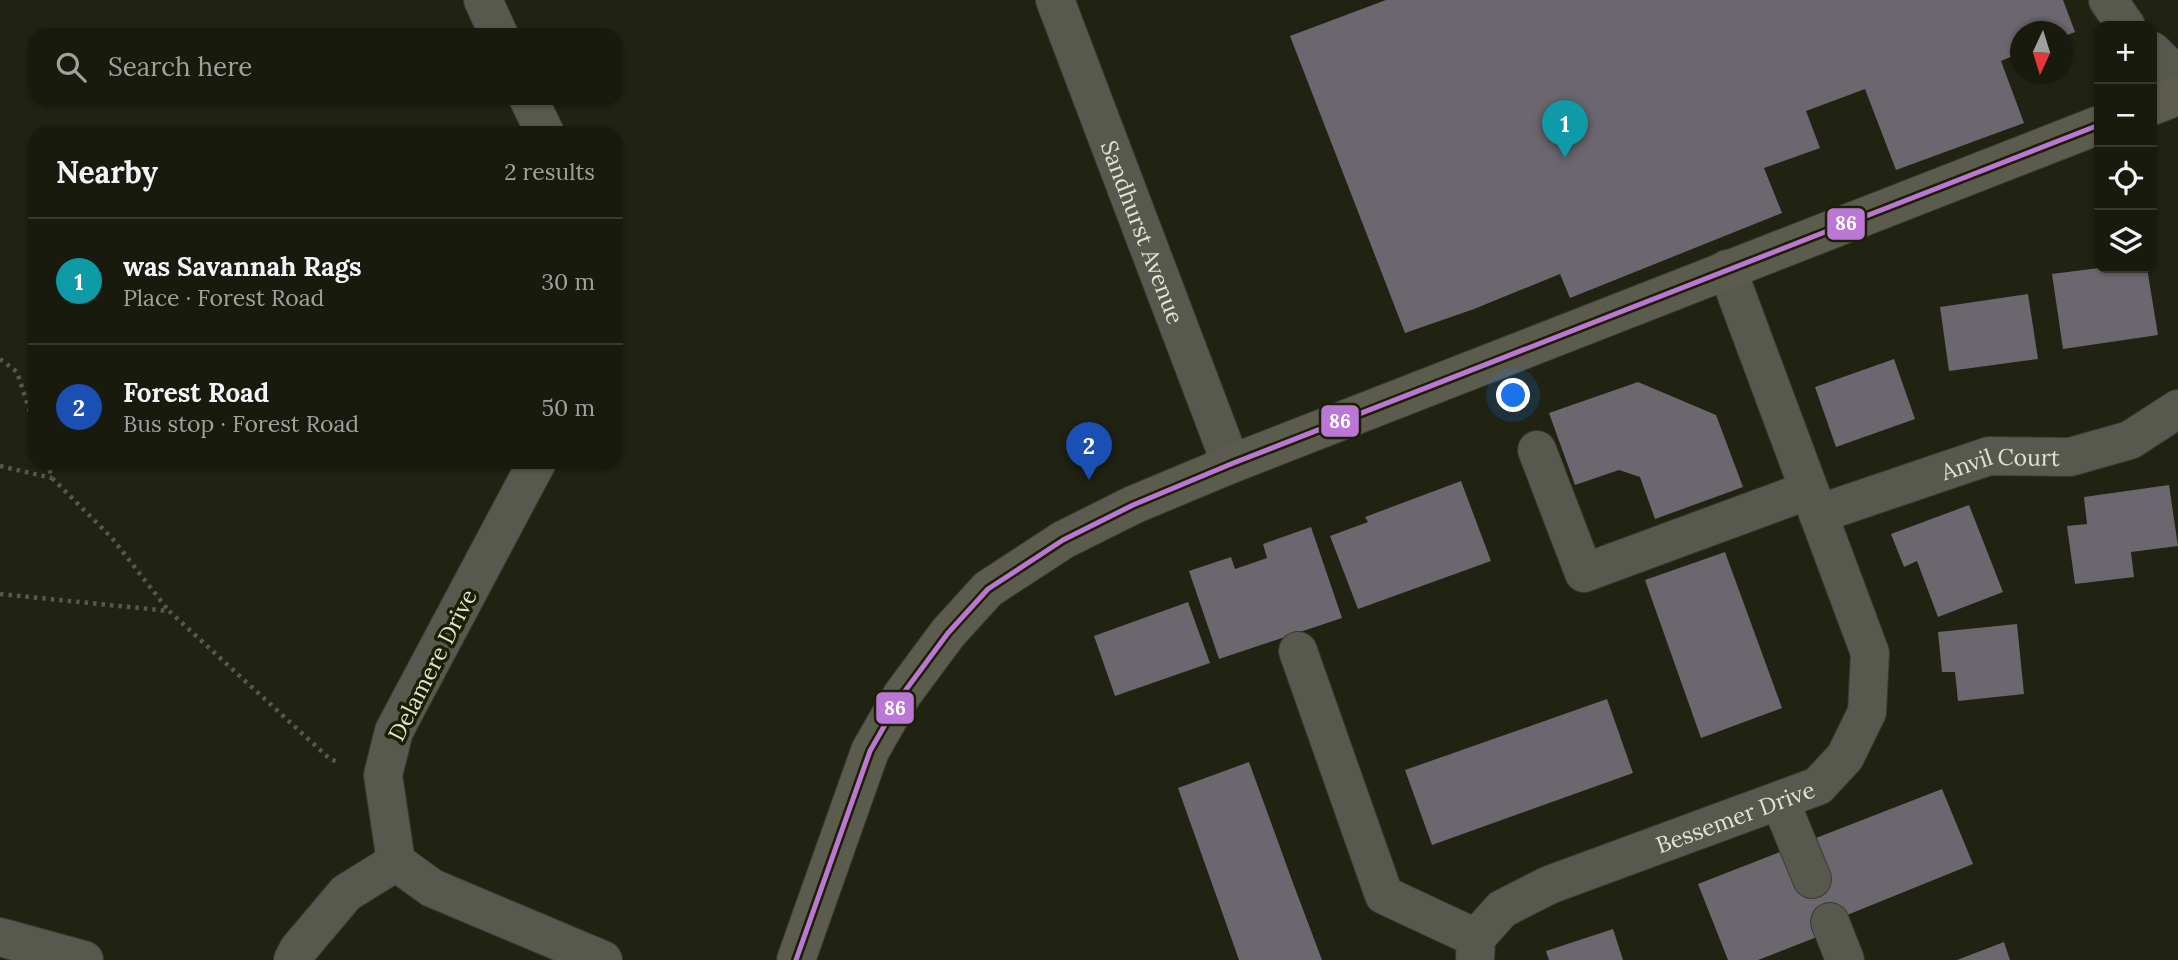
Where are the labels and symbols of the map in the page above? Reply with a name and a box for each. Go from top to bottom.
north arrow [2010,21,2073,84]
pin: 1 [1542,100,1588,158]
street label: Sandhurst Avenue [1095,136,1191,328]
line badge: 86 [1826,207,1866,241]
text: 86 [1835,211,1857,235]
your location [1496,378,1530,412]
line badge: 86 [1320,404,1360,438]
text: 86 [1329,409,1351,433]
pin: 2 [1066,422,1112,480]
street label: Anvil Court [1936,441,2060,486]
street label: Delamere Drive [381,584,483,746]
line badge: 86 [875,691,915,725]
text: 86 [884,696,906,720]
street label: Bessemer Drive [1652,774,1819,859]

